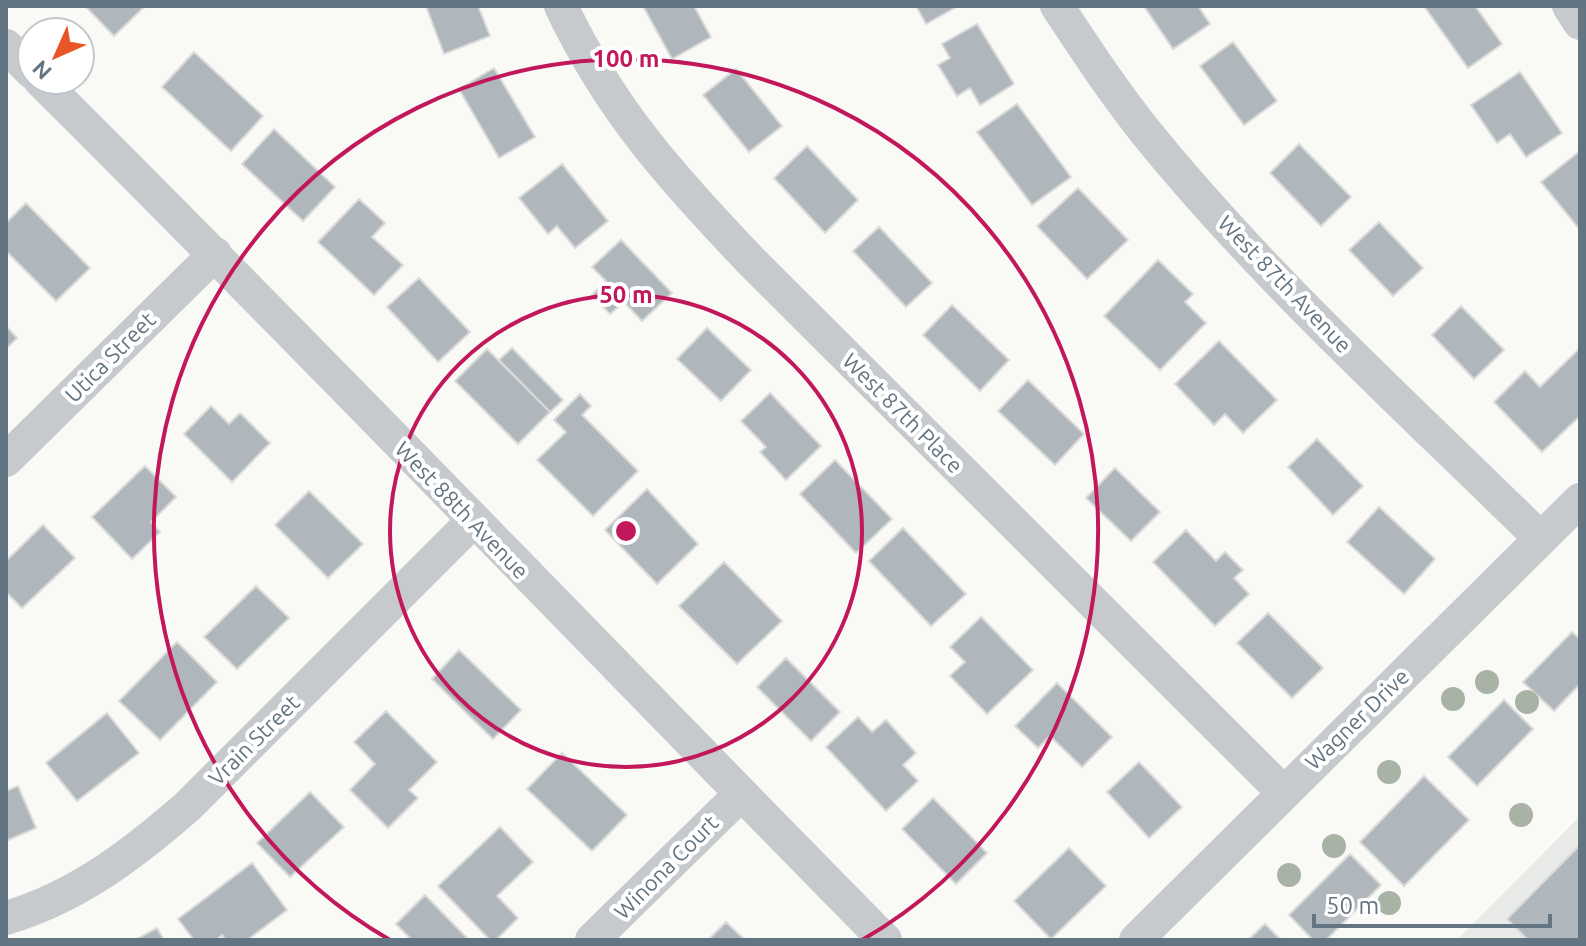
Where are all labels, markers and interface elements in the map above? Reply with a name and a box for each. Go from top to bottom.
north arrow [16,16,96,96]
text: 100 m [593,45,659,72]
text: N [27,56,56,85]
street label: West 87th Avenue [1214,210,1357,357]
text: 50 m [599,281,653,308]
street label: Utica Street [59,306,160,407]
street label: West 87th Place [838,348,968,478]
street label: West 88th Avenue [391,436,534,583]
centre of rings [612,517,640,545]
street label: Wagner Drive [1300,663,1414,774]
street label: Vrain Street [203,689,304,790]
street label: Winona Court [609,809,723,924]
scale bar [1314,878,1550,928]
text: 50 m [1326,892,1379,919]

